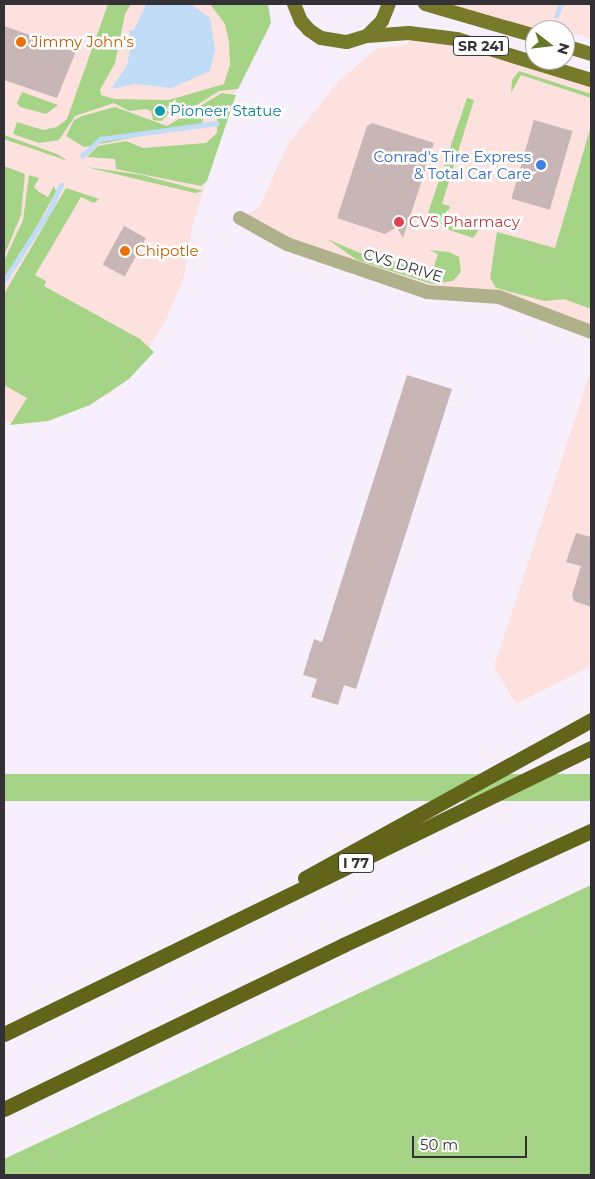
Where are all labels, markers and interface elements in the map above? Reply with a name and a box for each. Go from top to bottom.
north arrow [525,20,575,70]
place label: Jimmy John's [31,33,134,51]
road number: SR 241 [452,34,510,58]
marker: Jimmy John's [15,36,27,48]
text: N [553,41,574,57]
place label: Pioneer Statue [170,102,282,120]
marker: Pioneer Statue [154,105,166,117]
place label: Conrad's Tire Express & Total Car Care [373,147,531,182]
marker: Conrad's Tire Express & Total Car Care [535,159,547,171]
place label: CVS Pharmacy [409,213,520,231]
marker: CVS Pharmacy [393,216,405,228]
place label: Chipotle [135,242,199,260]
street label: CVS DRIVE [361,244,445,286]
marker: Chipotle [119,245,131,257]
road number: I 77 [337,851,375,874]
scale bar [415,1126,530,1158]
text: 50 m [420,1135,458,1154]

